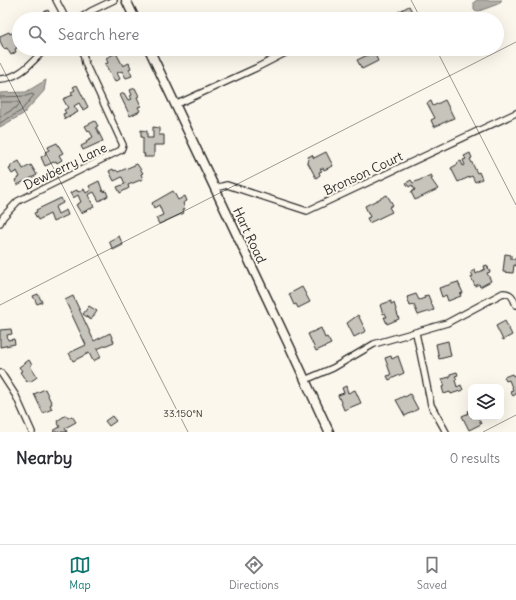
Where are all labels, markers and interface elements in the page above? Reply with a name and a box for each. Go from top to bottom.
search box [12,12,504,56]
icon: search [26,23,48,45]
text: Search here [58,25,139,44]
street label: Dewberry Lane [21,139,110,194]
street label: Bronson Court [321,147,406,199]
street label: Hart Road [229,204,270,266]
map controls [468,384,504,420]
button: layers [468,384,504,420]
text: 33.150°N [163,407,203,420]
text: Nearby [16,447,72,469]
text: 0 results [450,450,500,467]
tab: Map [69,554,91,592]
tab: Directions [229,554,279,592]
tab: Saved [417,554,447,592]

